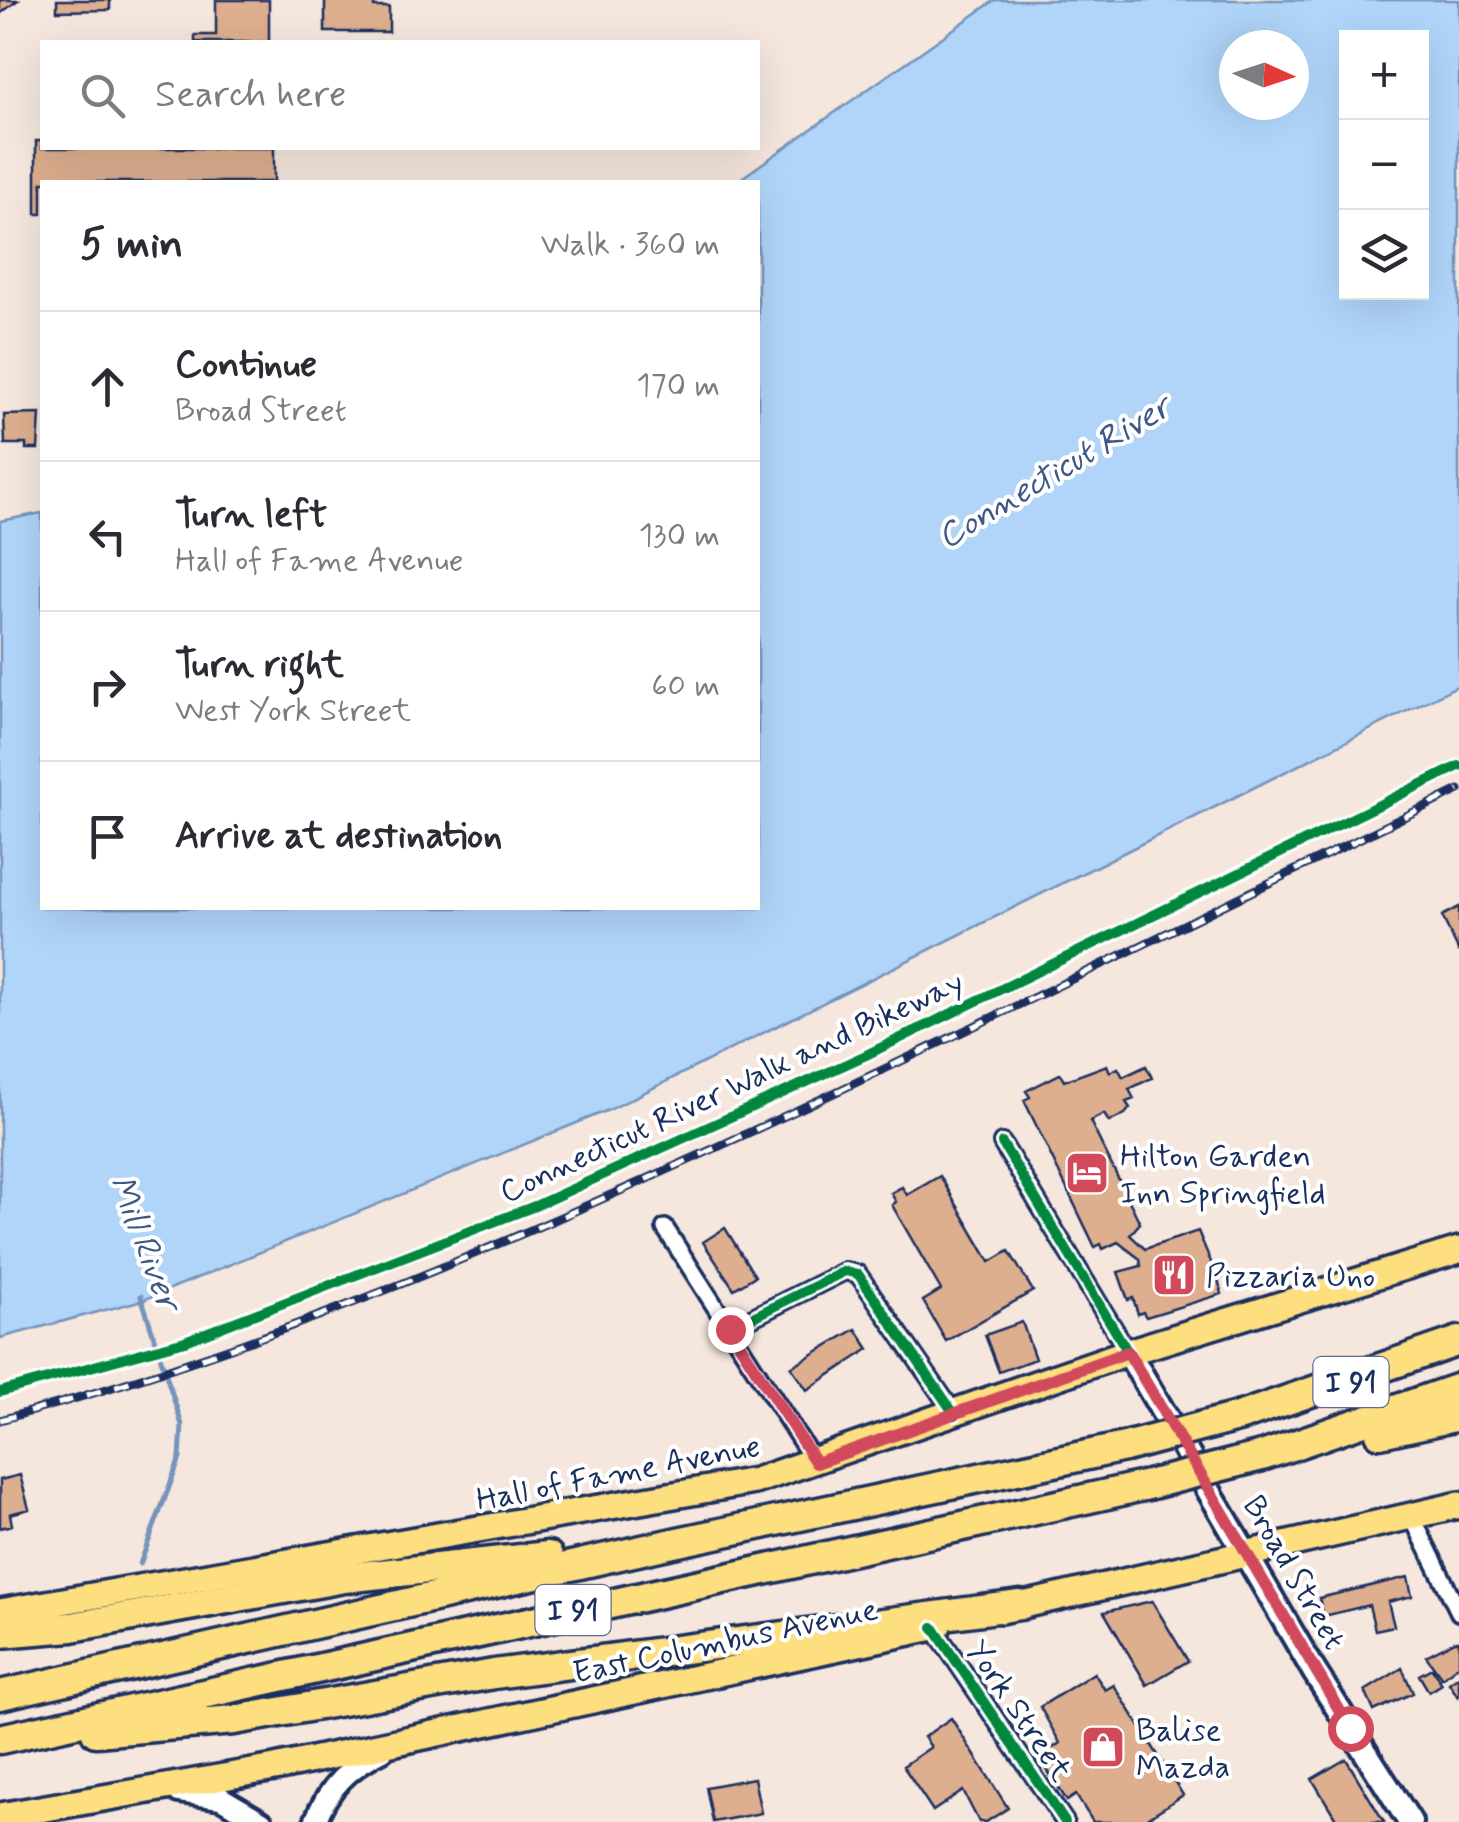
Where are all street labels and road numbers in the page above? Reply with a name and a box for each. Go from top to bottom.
street label: Connecticut River Walk and Bikeway [493,962,970,1214]
road number: I 91 [1314,1357,1388,1407]
street label: Hall of Fame Avenue [473,1426,764,1522]
street label: Broad Street [1232,1488,1354,1658]
road number: I 91 [536,1585,610,1635]
street label: East Columbus Avenue [569,1589,882,1695]
street label: York Street [956,1632,1081,1790]

